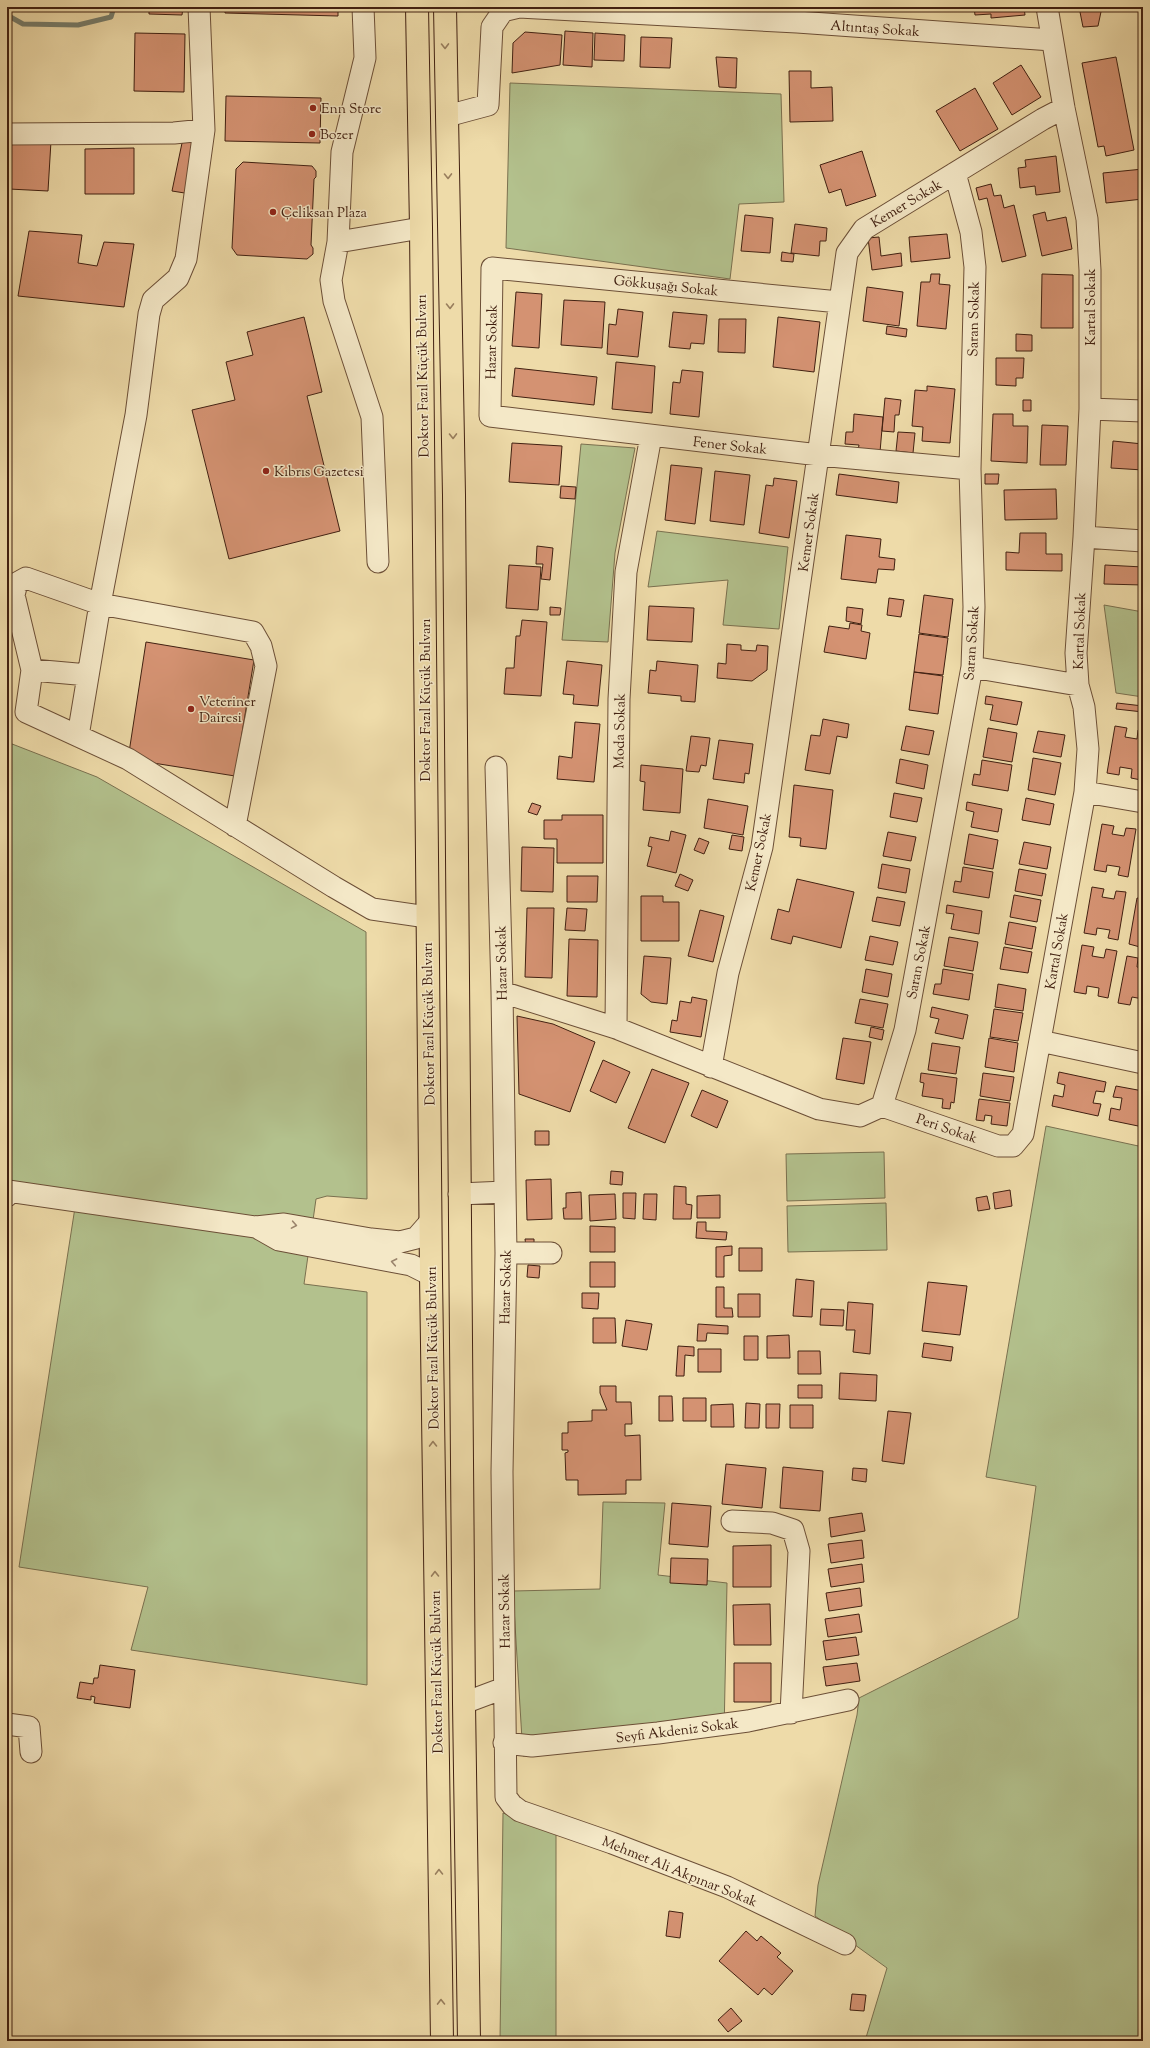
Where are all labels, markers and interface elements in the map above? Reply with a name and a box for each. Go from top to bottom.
street label: Altıntaş Sokak [830,17,921,43]
one-way arrow [441,43,449,49]
place label: Enn Store [321,100,382,120]
marker: Enn Store [308,103,318,113]
place label: Bozer [320,126,354,146]
marker: Bozer [307,129,317,139]
one-way arrow [444,173,452,179]
street label: Kemer Sokak [868,175,947,234]
place label: Çeliksan Plaza [281,204,368,224]
marker: Çeliksan Plaza [268,207,278,217]
street label: Kartal Sokak [1082,268,1102,346]
street label: Gökkuşağı Sokak [612,272,720,302]
street label: Saran Sokak [964,281,986,357]
street label: Doktor Fazıl Küçük Bulvarı [413,294,435,458]
one-way arrow [446,303,454,309]
street label: Hazar Sokak [482,304,504,380]
one-way arrow [449,433,457,439]
street label: Fener Sokak [692,433,768,461]
place label: Kıbrıs Gazetesi [274,463,364,483]
marker: Kıbrıs Gazetesi [261,466,271,476]
street label: Kemer Sokak [795,491,825,573]
street label: Kartal Sokak [1070,592,1092,670]
street label: Saran Sokak [960,605,986,681]
street label: Doktor Fazıl Küçük Bulvarı [417,618,437,782]
place label: Veteriner Dairesi [199,693,257,729]
street label: Moda Sokak [610,693,632,769]
marker: Veteriner Dairesi [186,704,196,714]
street label: Kemer Sokak [742,811,778,894]
street label: Kartal Sokak [1041,911,1075,991]
street label: Saran Sokak [903,923,937,1001]
street label: Hazar Sokak [492,925,514,1001]
street label: Doktor Fazıl Küçük Bulvarı [419,942,441,1106]
street label: Peri Sokak [913,1110,980,1150]
one-way arrow [291,1221,297,1229]
street label: Hazar Sokak [496,1249,518,1325]
one-way arrow [391,1258,398,1266]
street label: Doktor Fazıl Küçük Bulvarı [423,1266,445,1430]
one-way arrow [429,1441,437,1447]
one-way arrow [431,1571,439,1577]
street label: Hazar Sokak [495,1573,517,1649]
street label: Doktor Fazıl Küçük Bulvarı [427,1590,449,1754]
street label: Seyfi Akdeniz Sokak [615,1714,740,1749]
street label: Mehmet Ali Akpınar Sokak [598,1832,760,1913]
one-way arrow [435,1869,443,1875]
one-way arrow [437,1999,445,2005]

